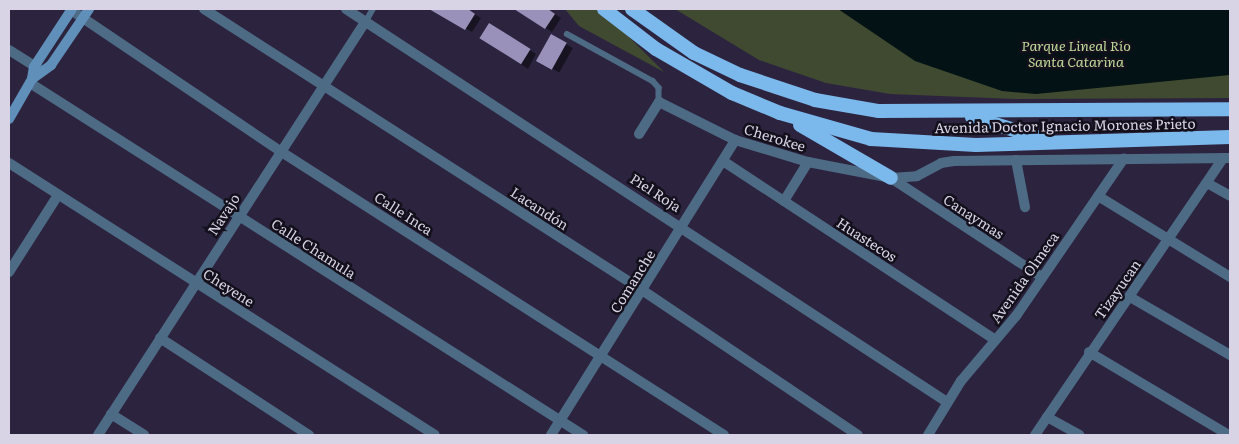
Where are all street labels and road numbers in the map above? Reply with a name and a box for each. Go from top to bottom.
street label: Avenida Doctor Ignacio Morones Prieto [934,114,1196,136]
street label: Cherokee [742,120,808,154]
street label: Piel Roja [627,169,685,215]
street label: Lacandón [508,183,572,233]
street label: Calle Inca [372,188,436,238]
street label: Navajo [203,190,243,238]
street label: Canaymas [941,190,1007,242]
street label: Huastecos [834,213,900,265]
street label: Calle Chamula [269,214,359,282]
street label: Avenida Olmeca [986,228,1062,326]
street label: Comanche [606,246,658,316]
street label: Tizayucan [1090,256,1144,322]
street label: Cheyene [200,264,258,310]

